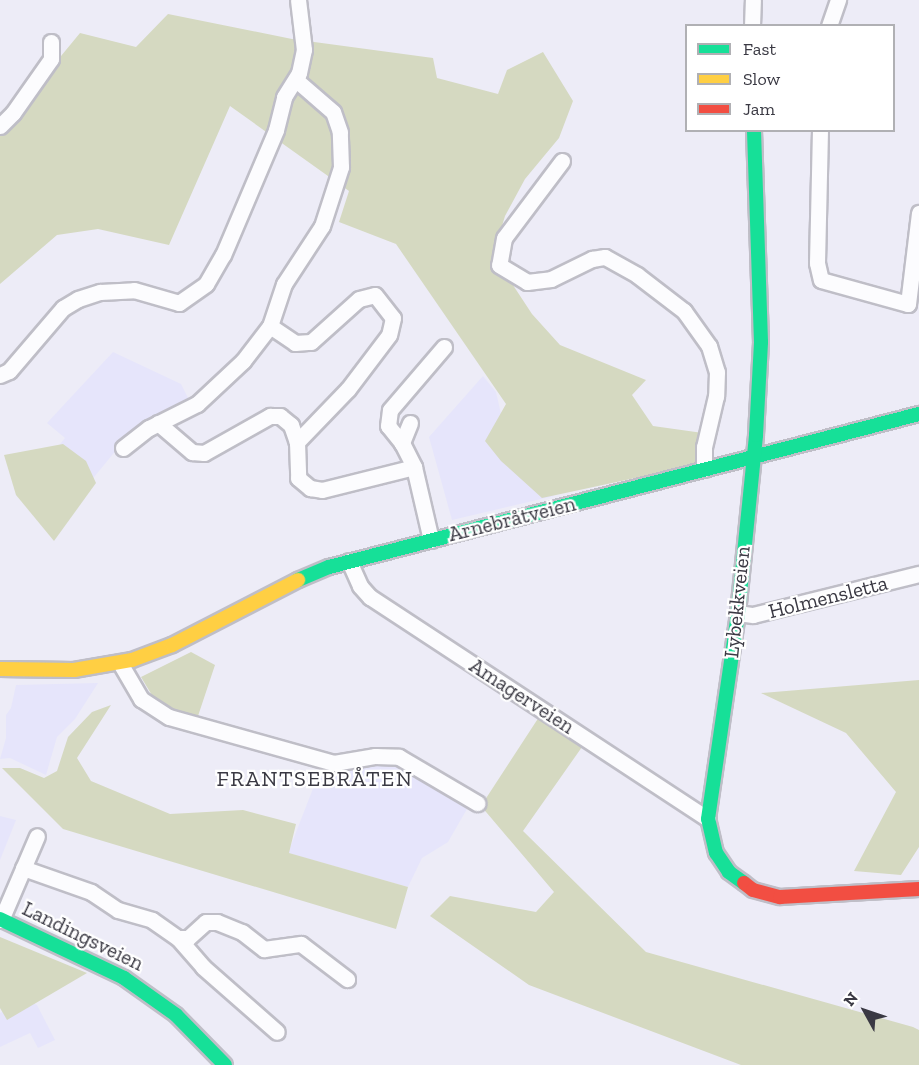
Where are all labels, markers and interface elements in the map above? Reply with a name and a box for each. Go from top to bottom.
legend [685,24,895,132]
text: Fast [743,38,776,60]
text: Slow [743,68,780,90]
text: Jam [743,98,775,120]
street label: Arnebråtveien [446,491,578,547]
street label: Lybekkveien [719,545,755,659]
street label: Holmensletta [766,570,890,624]
street label: Amagerveien [465,653,579,739]
district label: FRANTSEBRÅTEN [217,766,413,792]
street label: Landingsveien [18,896,148,976]
north arrow [835,981,895,1041]
text: N [840,988,862,1010]

